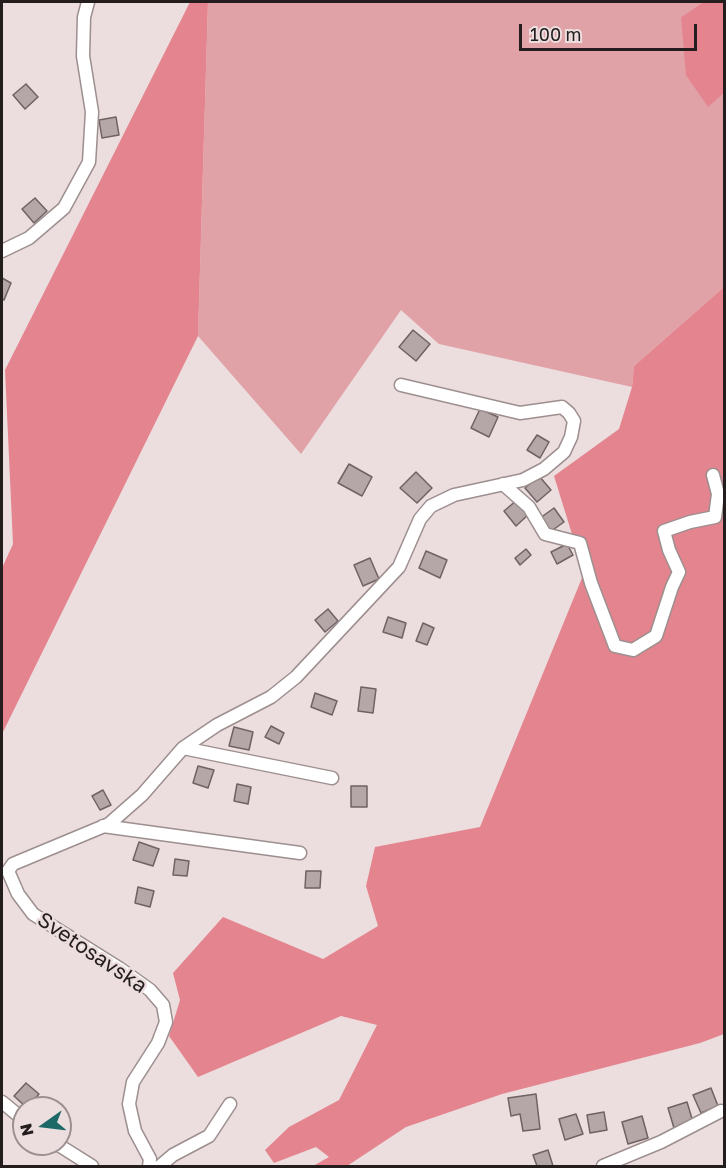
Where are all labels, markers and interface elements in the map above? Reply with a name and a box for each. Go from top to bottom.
scale bar [522,12,700,50]
text: 100 m [530,23,581,45]
street label: Svetosavska [32,907,152,999]
north arrow [12,1096,72,1156]
text: N [15,1122,38,1138]

